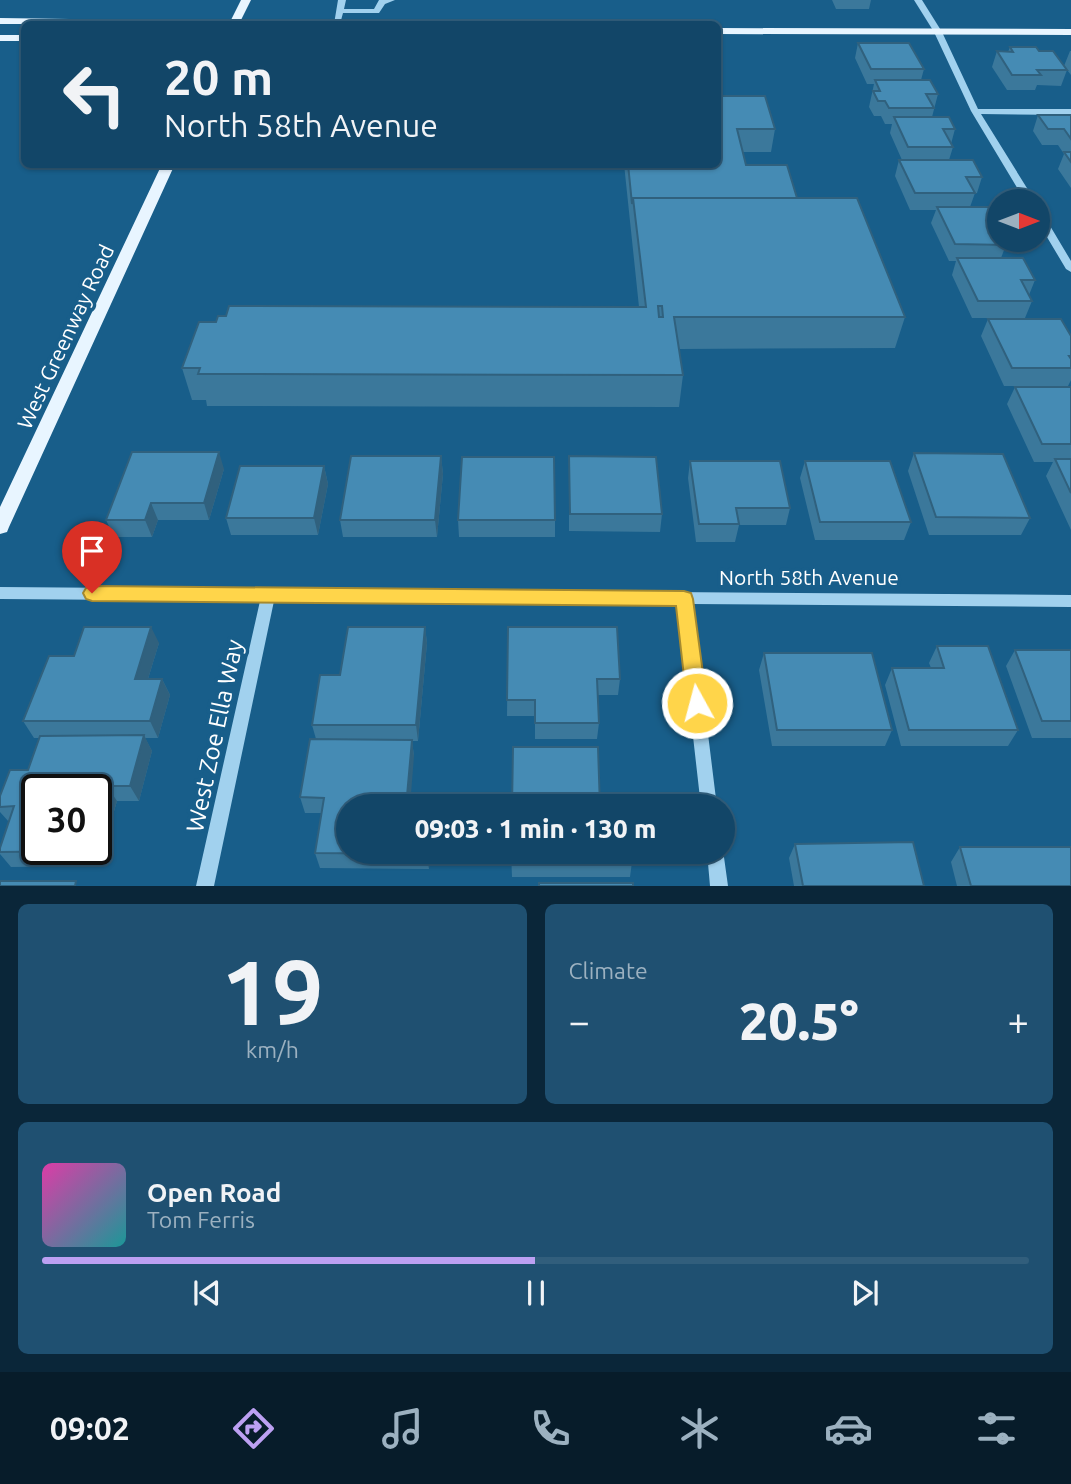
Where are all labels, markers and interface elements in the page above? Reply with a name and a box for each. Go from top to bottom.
icon: left [49,49,140,140]
text: 20 m [164,49,273,104]
text: North 58th Avenue [164,107,438,143]
north arrow [987,189,1050,252]
map controls [987,189,1050,252]
street label: West Greenway Road [12,241,118,432]
pin [62,521,122,593]
icon: arrive [73,532,111,570]
street label: North 58th Avenue [719,565,899,589]
street label: West Zoe Ella Way [181,637,248,835]
position arrow [660,666,734,740]
speed limit sign: 30 [21,774,112,865]
text: 09:03 · 1 min · 130 m [415,814,656,843]
text: 19 [221,940,324,1042]
text: Climate [569,958,648,983]
text: 20.5° [739,992,859,1050]
text: − [569,1000,590,1042]
text: + [1008,1000,1029,1042]
text: km/h [246,1037,299,1062]
text: Open Road [147,1178,281,1207]
text: Tom Ferris [147,1207,255,1232]
icon: previous [188,1274,226,1312]
icon: pause [517,1274,555,1312]
icon: next [846,1274,884,1312]
icon: directions [229,1404,278,1453]
icon: music [378,1404,427,1453]
icon: phone [526,1404,575,1453]
icon: climate [675,1404,724,1453]
icon: car [824,1404,873,1453]
icon: filters [972,1404,1021,1453]
text: 09:02 [50,1410,130,1446]

